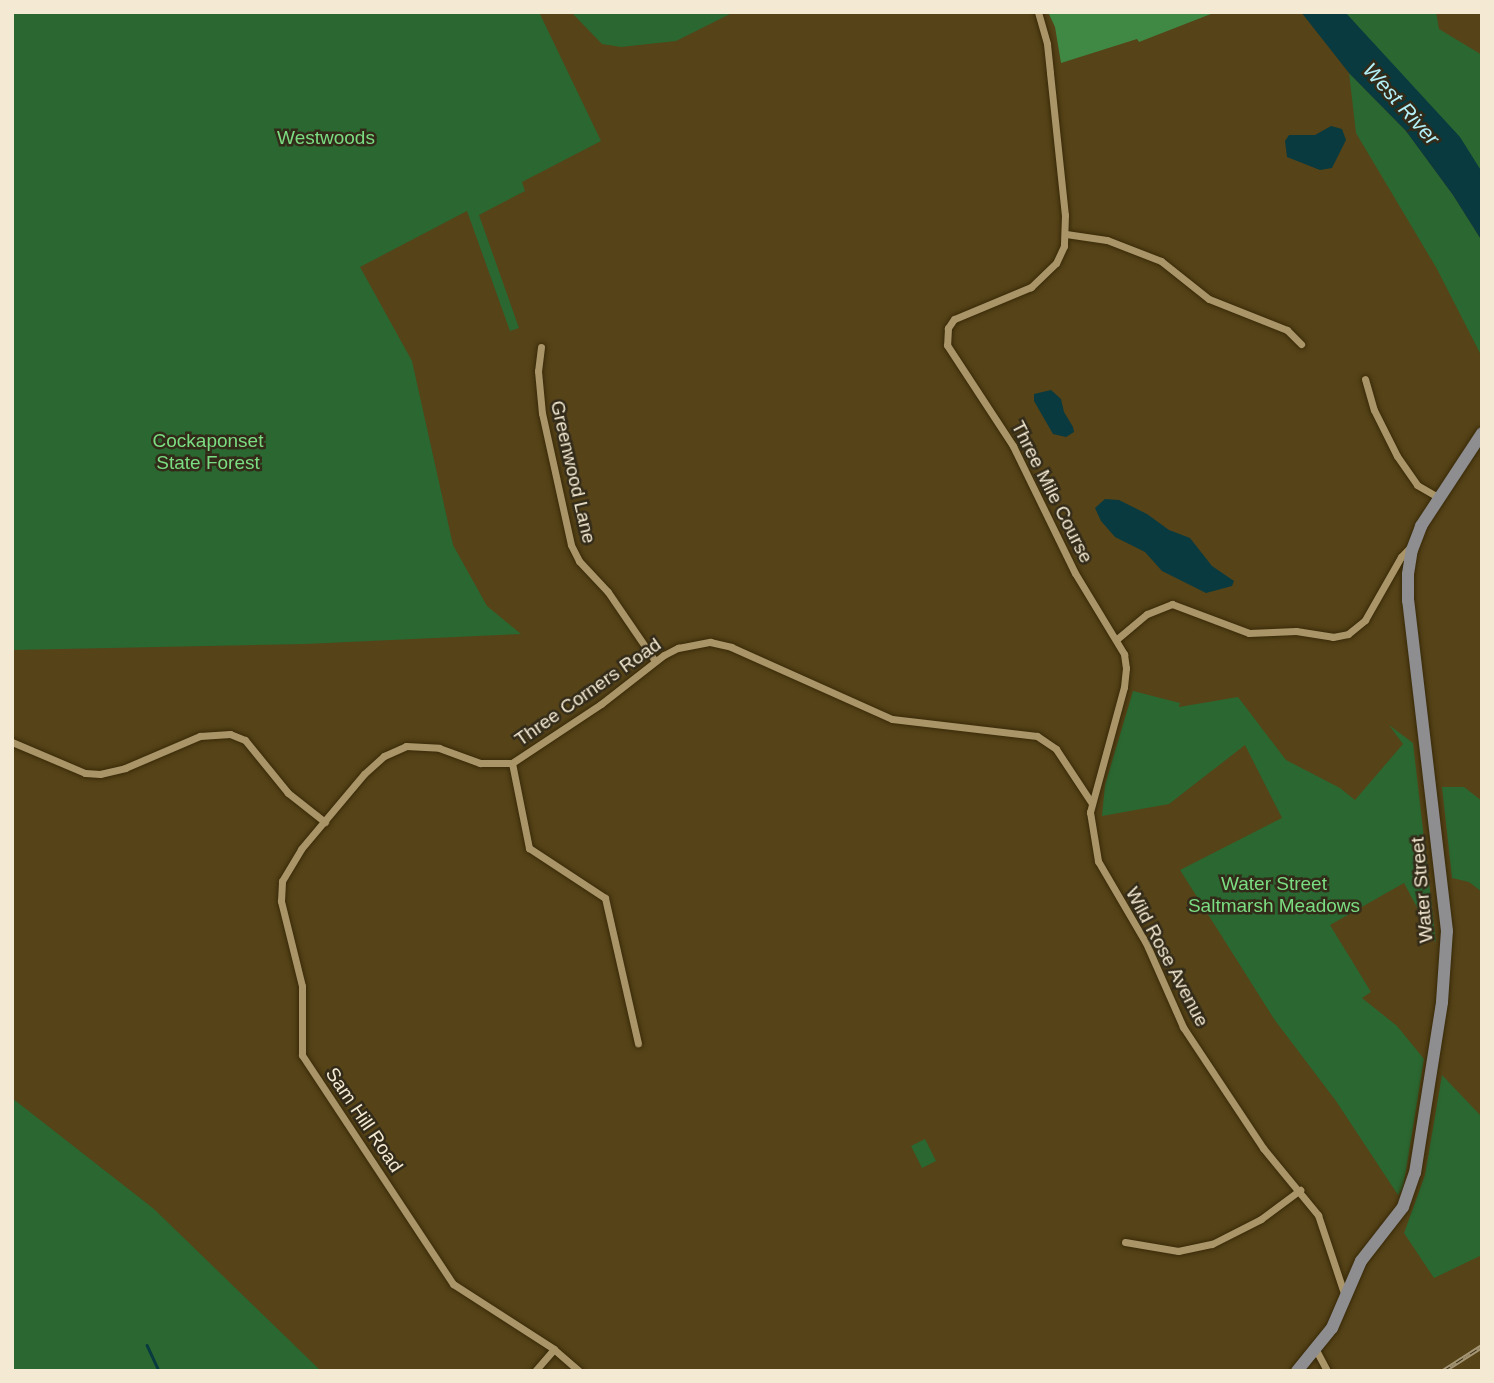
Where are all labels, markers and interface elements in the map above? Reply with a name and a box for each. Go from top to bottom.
water label: West River [1357,58,1445,150]
park label: Westwoods [277,127,375,149]
street label: Greenwood Lane [545,398,601,546]
street label: Three Mile Course [1006,417,1098,567]
park label: Cockaponset State Forest [153,430,263,474]
street label: Three Corners Road [511,633,665,751]
street label: Water Street [1406,836,1438,944]
park label: Water Street Saltmarsh Meadows [1188,873,1360,917]
street label: Wild Rose Avenue [1120,883,1214,1031]
street label: Sam Hill Road [321,1063,407,1177]

